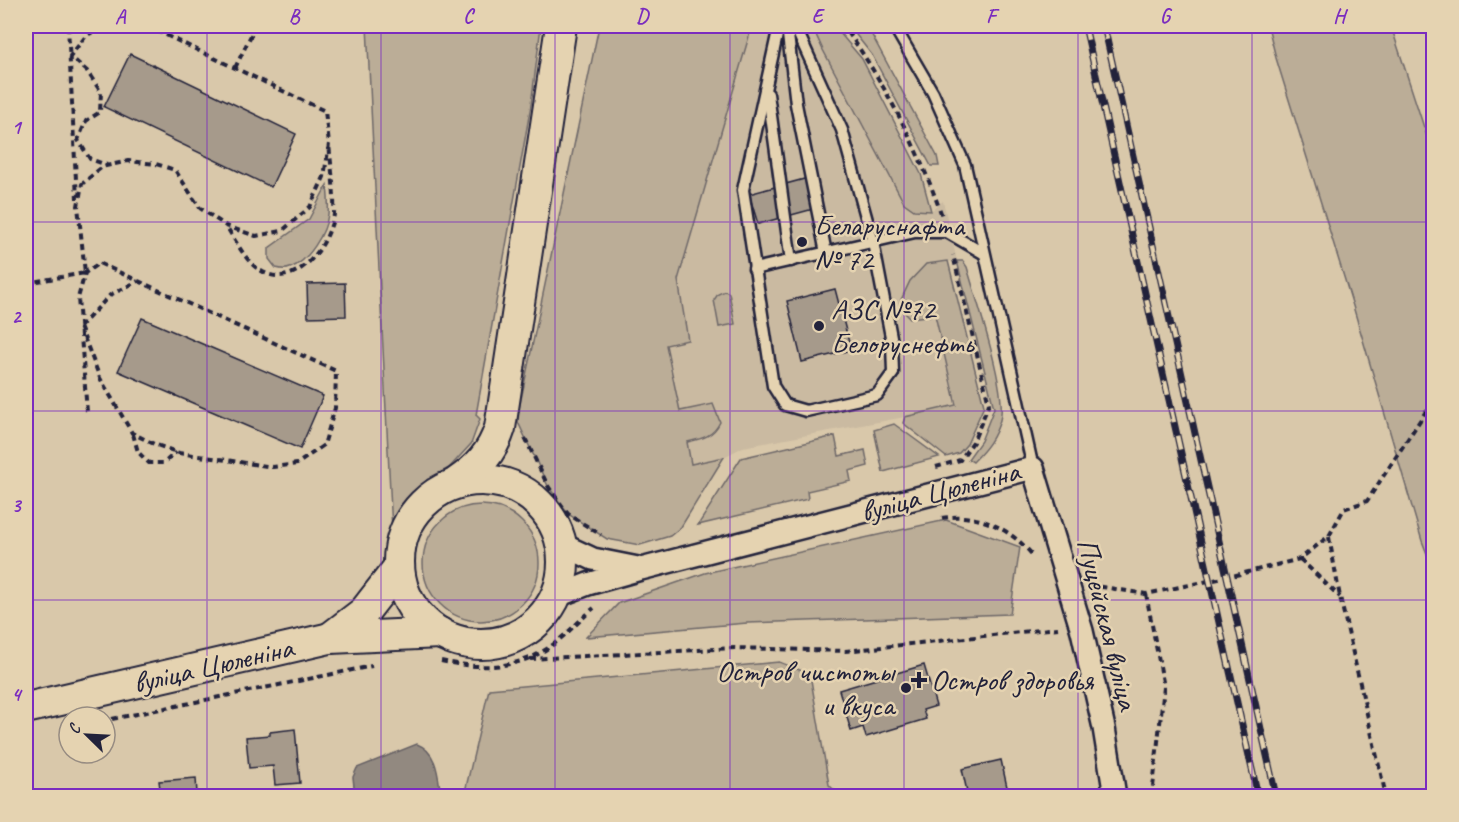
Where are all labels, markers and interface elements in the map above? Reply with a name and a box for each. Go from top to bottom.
text: A [115,4,127,29]
text: B [289,4,301,29]
text: C [463,4,475,29]
text: D [636,4,650,29]
text: E [812,4,826,29]
text: F [986,4,1000,29]
text: G [1160,4,1173,29]
text: H [1333,4,1348,29]
text: 1 [12,115,23,140]
place label: Беларуснафта № 72 [814,206,966,278]
marker: Беларуснафта № 72 [795,235,809,249]
place label: АЗС №72 Белоруснефть [831,290,976,362]
text: 2 [12,304,23,329]
marker: АЗС №72 Белоруснефть [812,319,826,333]
street label: вуліца Цюленіна [856,451,1025,530]
text: 3 [12,493,23,518]
street label: Пуцейская вуліца [1068,534,1148,716]
street label: вуліца Цюленіна [129,628,299,702]
place label: Остров чистоты и вкуса [716,652,897,724]
place label: Остров здоровья [931,661,1095,699]
marker: Остров здоровья [912,673,926,687]
marker: Остров чистоты и вкуса [899,681,913,695]
text: 4 [12,682,24,707]
north arrow [57,705,117,765]
text: С [63,720,86,737]

